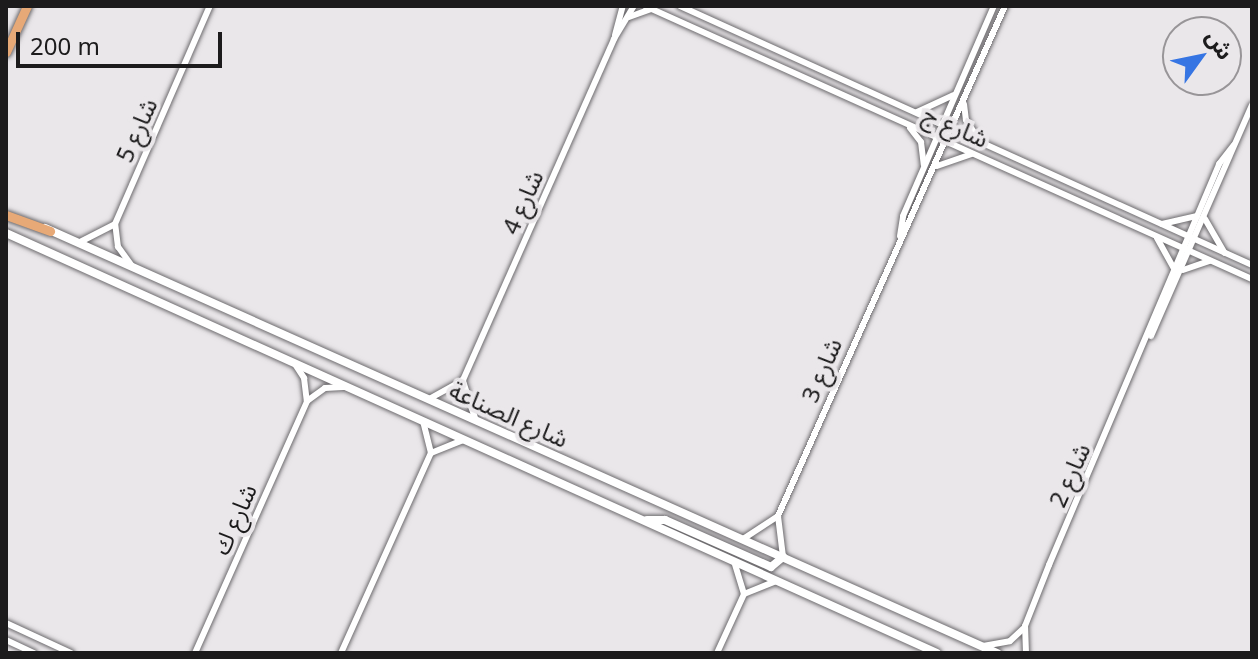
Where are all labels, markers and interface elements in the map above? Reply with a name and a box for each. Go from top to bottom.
scale bar [20,16,226,66]
north arrow [1162,16,1242,96]
text: ش [1200,23,1241,65]
text: 200 m [30,29,100,62]
street label: شارع 5 [109,94,163,166]
street label: شارع ج [919,99,993,153]
street label: شارع 4 [495,166,549,238]
street label: شارع 3 [795,334,847,406]
street label: شارع الصناعة [445,375,573,453]
street label: شارع 2 [1042,439,1096,511]
street label: شارع ك [206,479,262,559]

